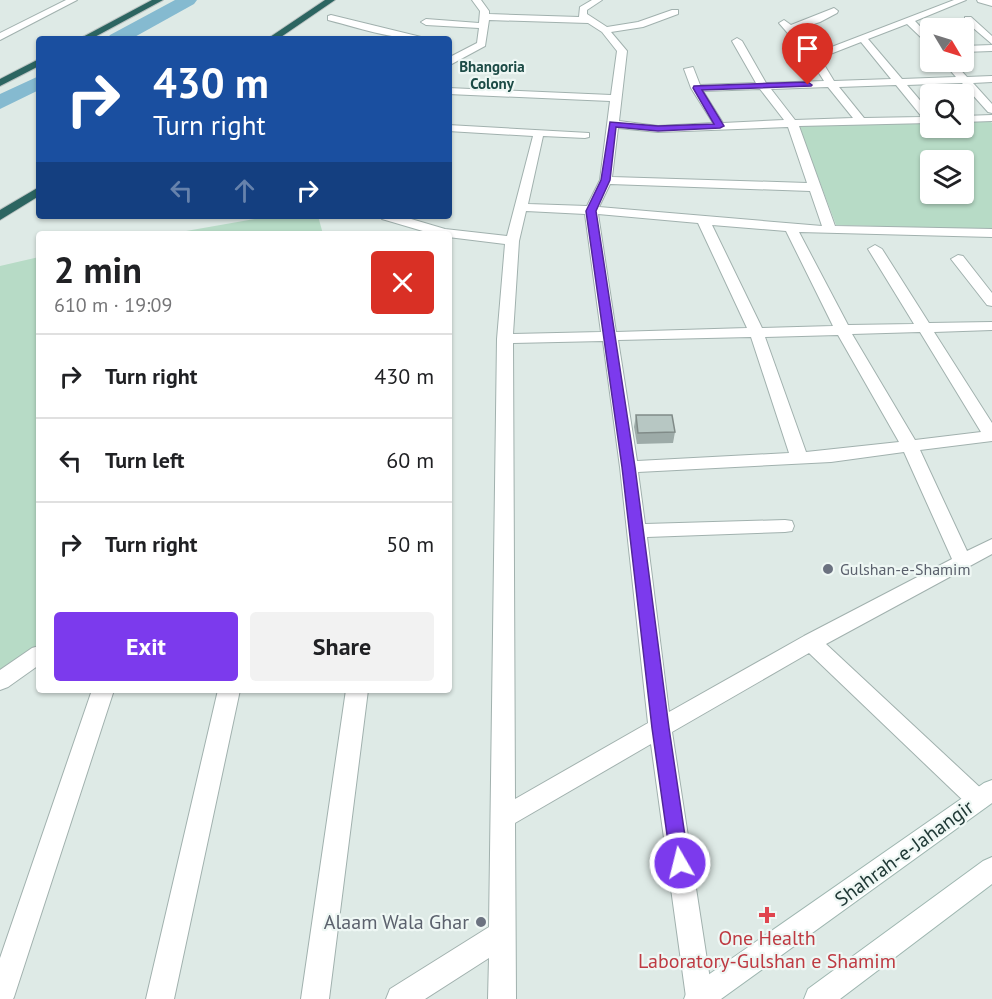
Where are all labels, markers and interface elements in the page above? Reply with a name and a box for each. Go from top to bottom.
north arrow [920,18,974,72]
map controls [920,18,974,204]
pin [782,23,833,85]
icon: arrive [791,32,824,65]
text: 430 m [153,55,269,110]
district label: Bhangoria Colony [459,57,525,93]
icon: right [54,60,132,138]
button: search [920,84,974,138]
text: Turn right [153,108,266,142]
button: layers [920,150,974,204]
icon: left [165,174,198,207]
icon: ahead [228,174,261,207]
icon: right [291,174,324,207]
text: 2 min [54,246,142,293]
button: close [371,251,434,314]
text: 610 m · 19:09 [54,292,172,318]
icon: right [54,360,87,393]
text: Turn right [105,362,197,390]
text: 430 m [374,362,434,390]
icon: left [54,444,87,477]
text: Turn left [105,446,185,474]
text: 60 m [386,446,434,474]
icon: right [54,528,87,561]
text: Turn right [105,530,197,558]
text: 50 m [386,530,434,558]
place label: Gulshan-e-Shamim [840,559,970,579]
marker: Gulshan-e-Shamim [821,562,835,576]
button: Exit [54,612,238,681]
button: Share [250,612,434,681]
street label: Shahrah-e-Jahangir [830,794,979,912]
position arrow [648,831,712,895]
marker: One Health Laboratory-Gulshan e Shamim [758,906,776,924]
place label: Alaam Wala Ghar [324,909,469,935]
marker: Alaam Wala Ghar [474,915,488,929]
place label: One Health Laboratory-Gulshan e Shamim [638,925,896,974]

